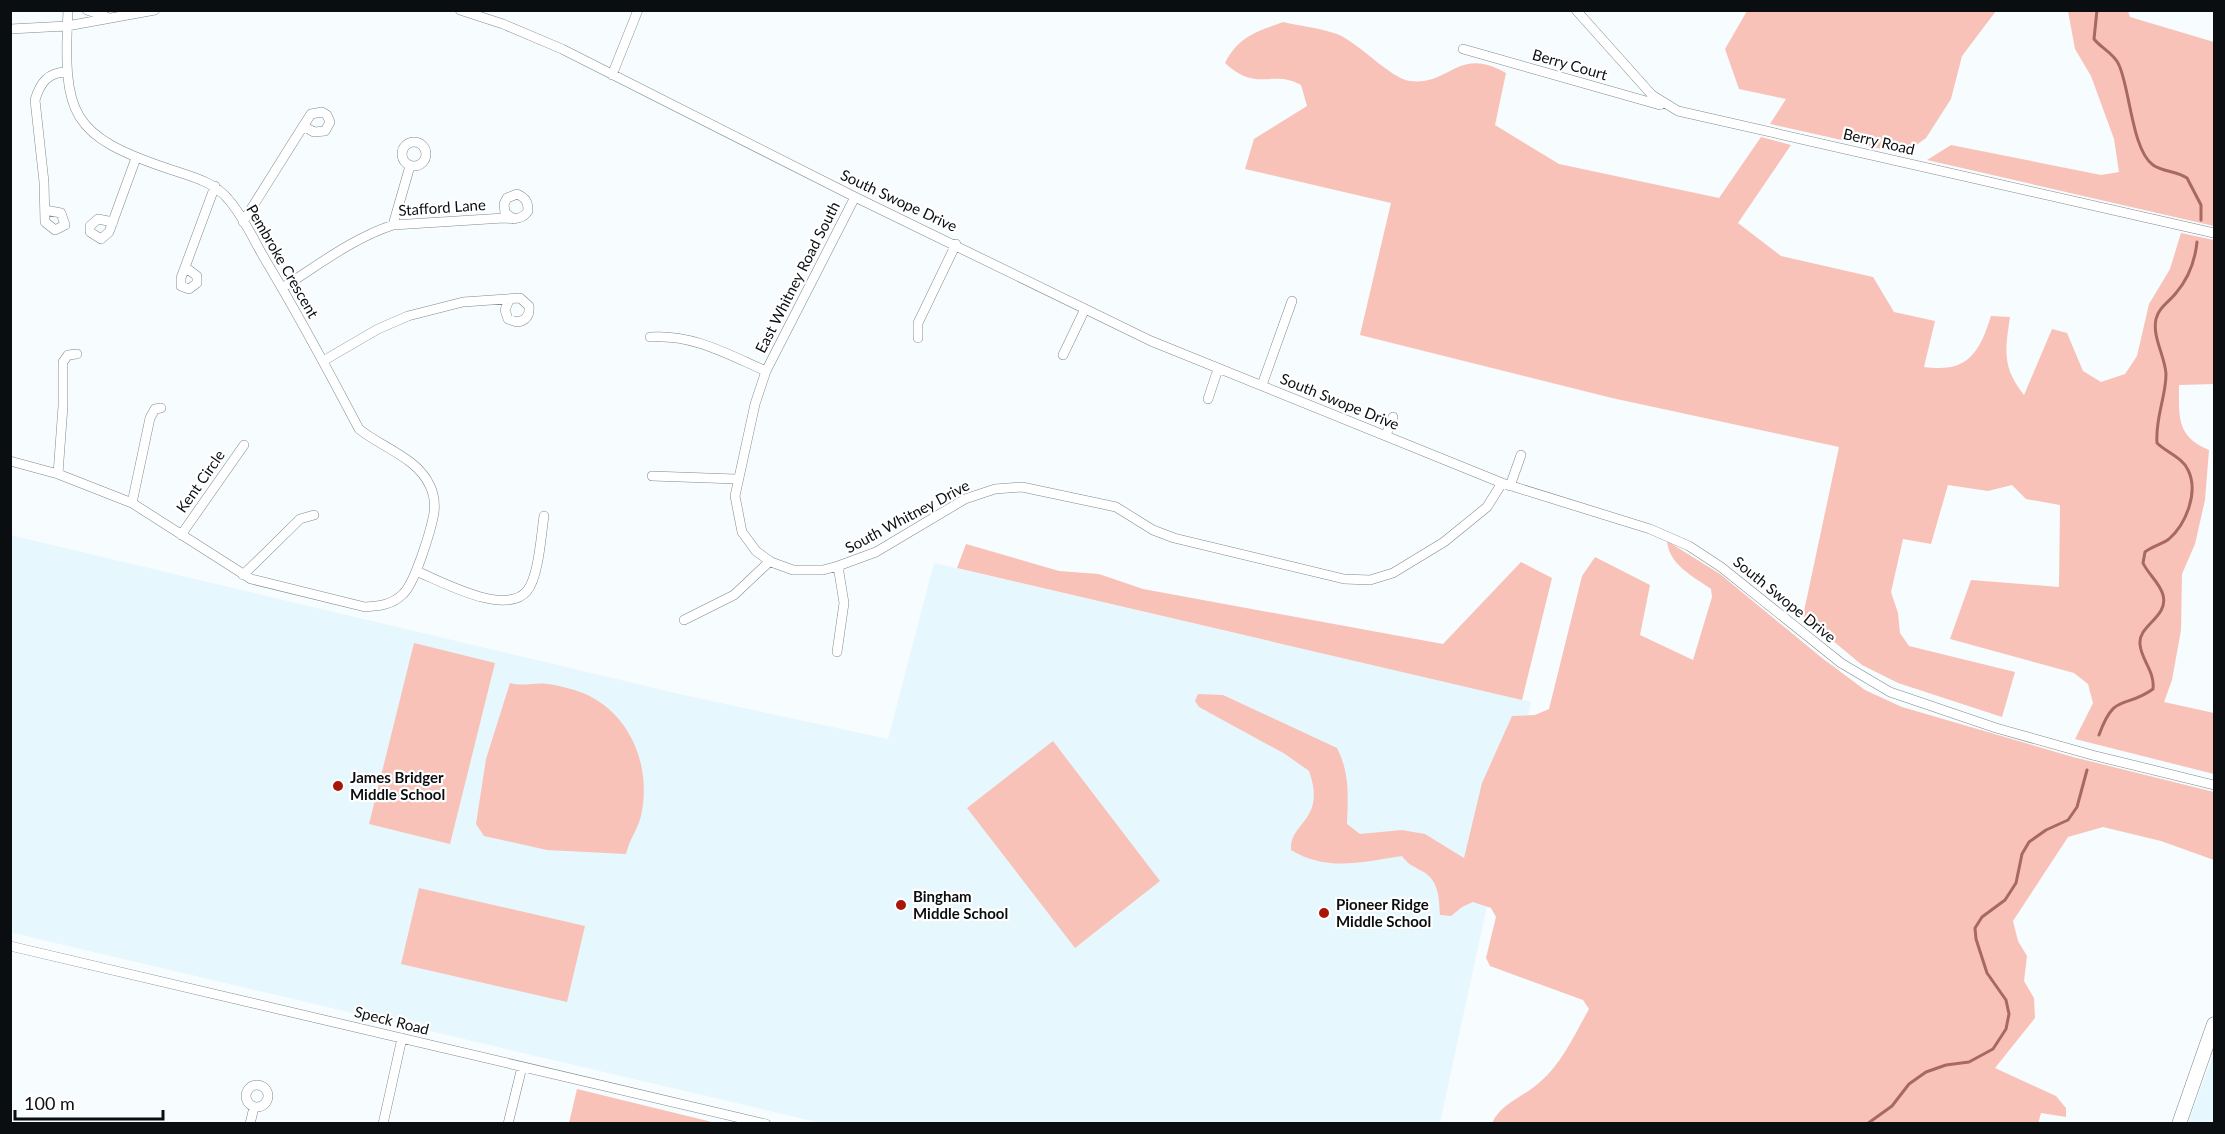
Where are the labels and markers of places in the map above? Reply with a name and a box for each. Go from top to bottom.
place label: James Bridger Middle School [350,768,445,803]
marker: James Bridger Middle School [331,779,345,793]
place label: Bingham Middle School [913,887,1008,922]
place label: Pioneer Ridge Middle School [1336,895,1431,930]
marker: Bingham Middle School [894,898,908,912]
marker: Pioneer Ridge Middle School [1317,906,1331,920]

